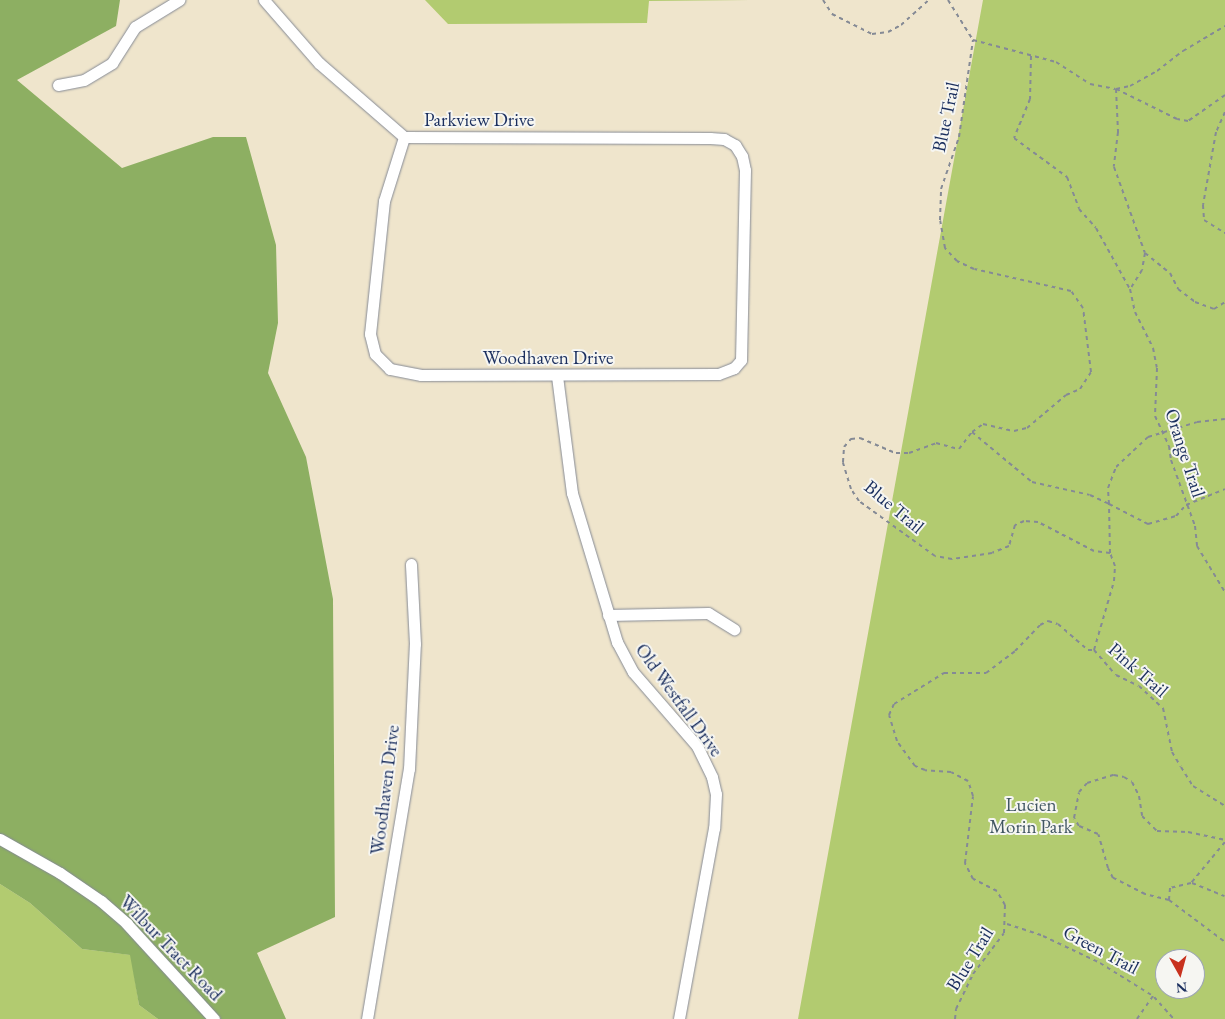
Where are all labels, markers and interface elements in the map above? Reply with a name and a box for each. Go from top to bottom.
street label: Blue Trail [927,80,965,154]
street label: Parkview Drive [424,109,534,131]
street label: Woodhaven Drive [483,347,613,369]
street label: Orange Trail [1160,406,1210,500]
street label: Blue Trail [860,475,928,539]
street label: Pink Trail [1103,638,1173,702]
street label: Old Westfall Drive [630,639,728,761]
street label: Woodhaven Drive [366,724,404,856]
park label: Lucien Morin Park [989,794,1073,838]
street label: Wilbur Tract Road [115,890,227,1006]
street label: Green Trail [1059,921,1143,979]
street label: Blue Trail [942,923,998,995]
north arrow [1155,949,1205,999]
text: N [1175,978,1188,998]

